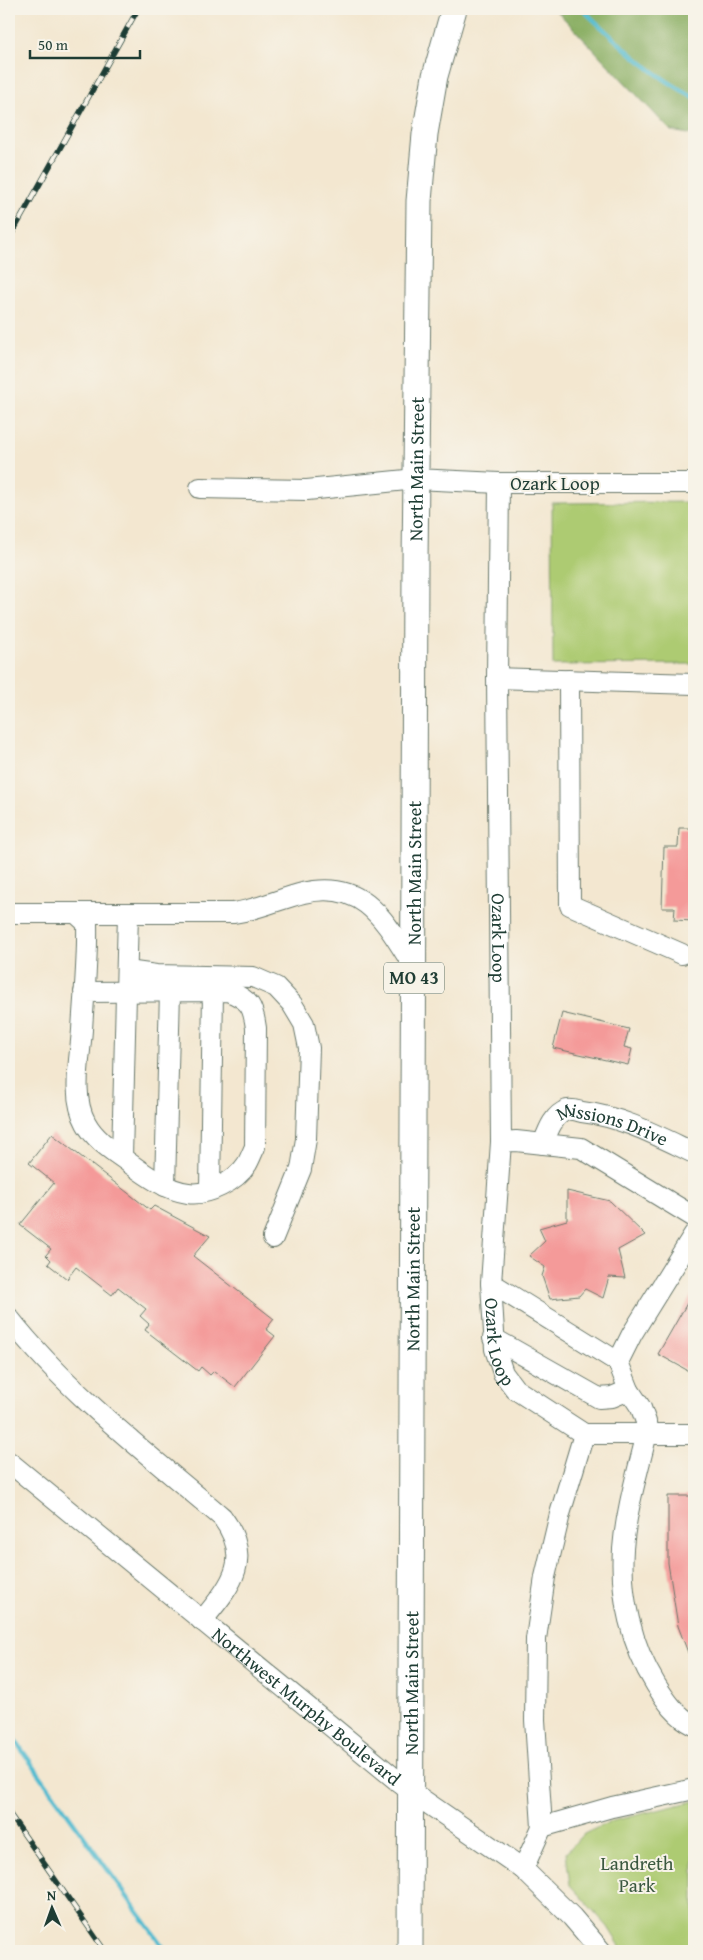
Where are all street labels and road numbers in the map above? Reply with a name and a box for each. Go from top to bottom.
street label: North Main Street [401,396,431,541]
street label: Ozark Loop [510,469,600,497]
street label: North Main Street [400,800,428,945]
street label: Ozark Loop [485,893,514,983]
road number: MO 43 [384,962,444,994]
street label: Missions Drive [551,1095,673,1153]
street label: North Main Street [398,1206,427,1351]
street label: Ozark Loop [478,1297,522,1392]
street label: North Main Street [397,1610,425,1755]
street label: Northwest Murphy Boulevard [206,1620,408,1793]

